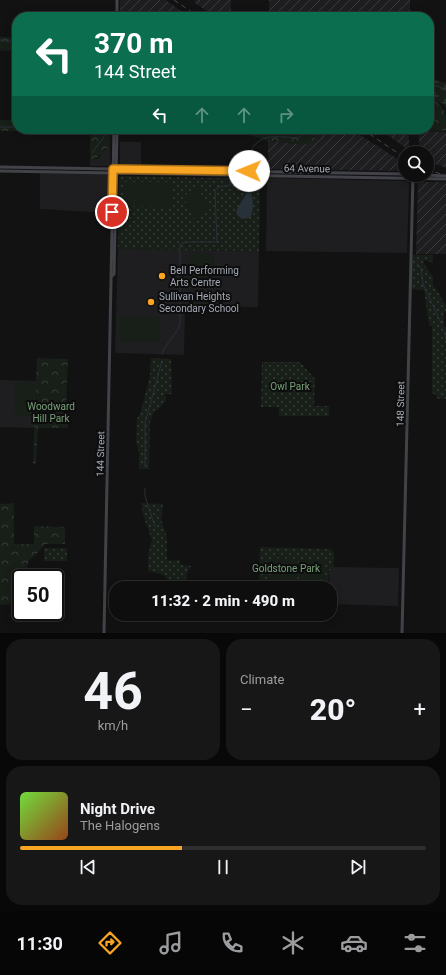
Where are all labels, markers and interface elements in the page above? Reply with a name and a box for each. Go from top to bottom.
text: 370 m [94,27,173,60]
icon: left [28,28,80,80]
text: 144 Street [94,61,176,82]
icon: left [149,104,171,126]
icon: ahead [191,104,213,126]
icon: ahead [233,104,255,126]
icon: right [275,104,297,126]
map controls [398,146,434,182]
button: search [398,146,434,182]
position arrow [228,150,270,192]
street label: 64 Avenue [284,163,330,174]
pin [95,195,129,229]
icon: arrive [101,201,123,223]
place label: Bell Performing Arts Centre [170,265,239,288]
marker: Bell Performing Arts Centre [157,271,167,281]
place label: Sullivan Heights Secondary School [159,291,239,314]
marker: Sullivan Heights Secondary School [146,297,156,307]
park label: Owl Park [270,381,311,392]
street label: 148 Street [395,381,406,427]
park label: Woodward Hill Park [27,401,75,424]
street label: 144 Street [95,431,106,477]
park label: Goldstone Park [252,563,321,574]
speed limit sign: 50 [12,569,64,621]
text: 11:32 · 2 min · 490 m [151,592,295,610]
text: 46 [83,661,143,722]
text: Climate [240,672,284,687]
text: 20° [310,692,356,727]
text: − [240,697,253,722]
text: + [414,697,426,722]
text: km/h [98,718,128,733]
text: Night Drive [80,800,155,818]
text: The Halogens [80,818,160,833]
icon: previous [77,856,99,878]
icon: pause [212,856,234,878]
icon: next [347,856,369,878]
icon: directions [96,929,124,957]
icon: music [157,929,185,957]
icon: phone [218,929,246,957]
icon: climate [279,929,307,957]
icon: car [340,929,368,957]
icon: filters [401,929,429,957]
text: 11:30 [17,933,63,954]

